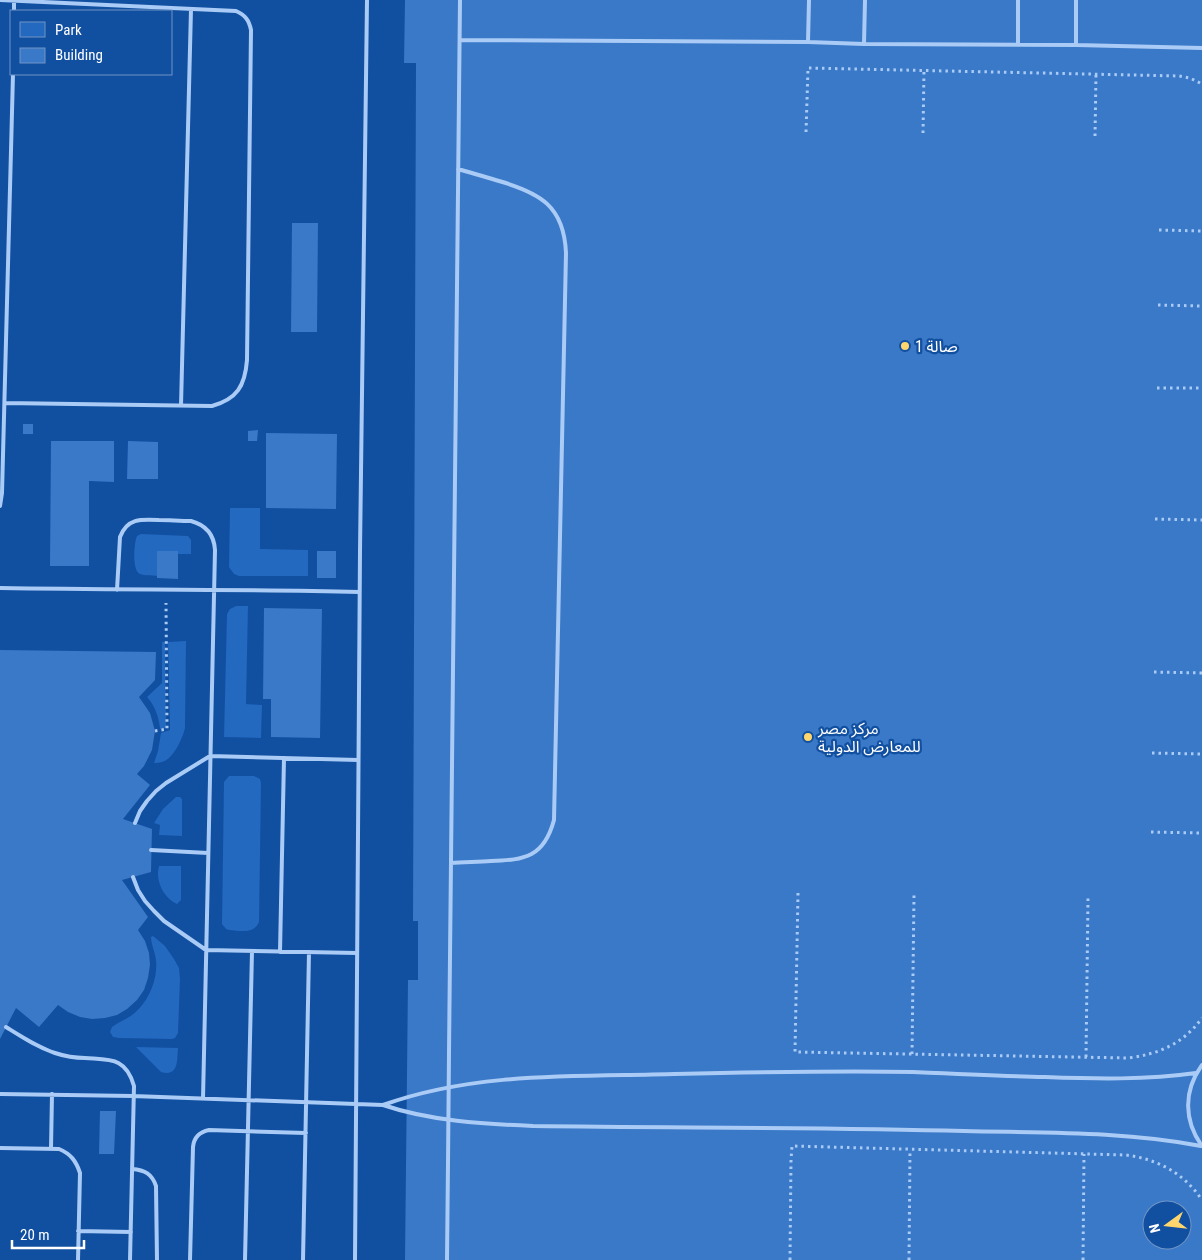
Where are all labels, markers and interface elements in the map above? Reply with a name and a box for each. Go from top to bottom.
legend [10,10,172,75]
text: Park [55,21,82,39]
text: Building [55,46,103,64]
place label: صالة 1 [915,337,958,356]
marker: صالة 1 [899,340,911,352]
place label: مركز مصر للمعارض الدولية [817,719,921,756]
marker: مركز مصر للمعارض الدولية [802,731,814,743]
north arrow [1142,1200,1192,1250]
scale bar [12,1218,85,1250]
text: N [1146,1222,1163,1235]
text: 20 m [20,1226,50,1244]

